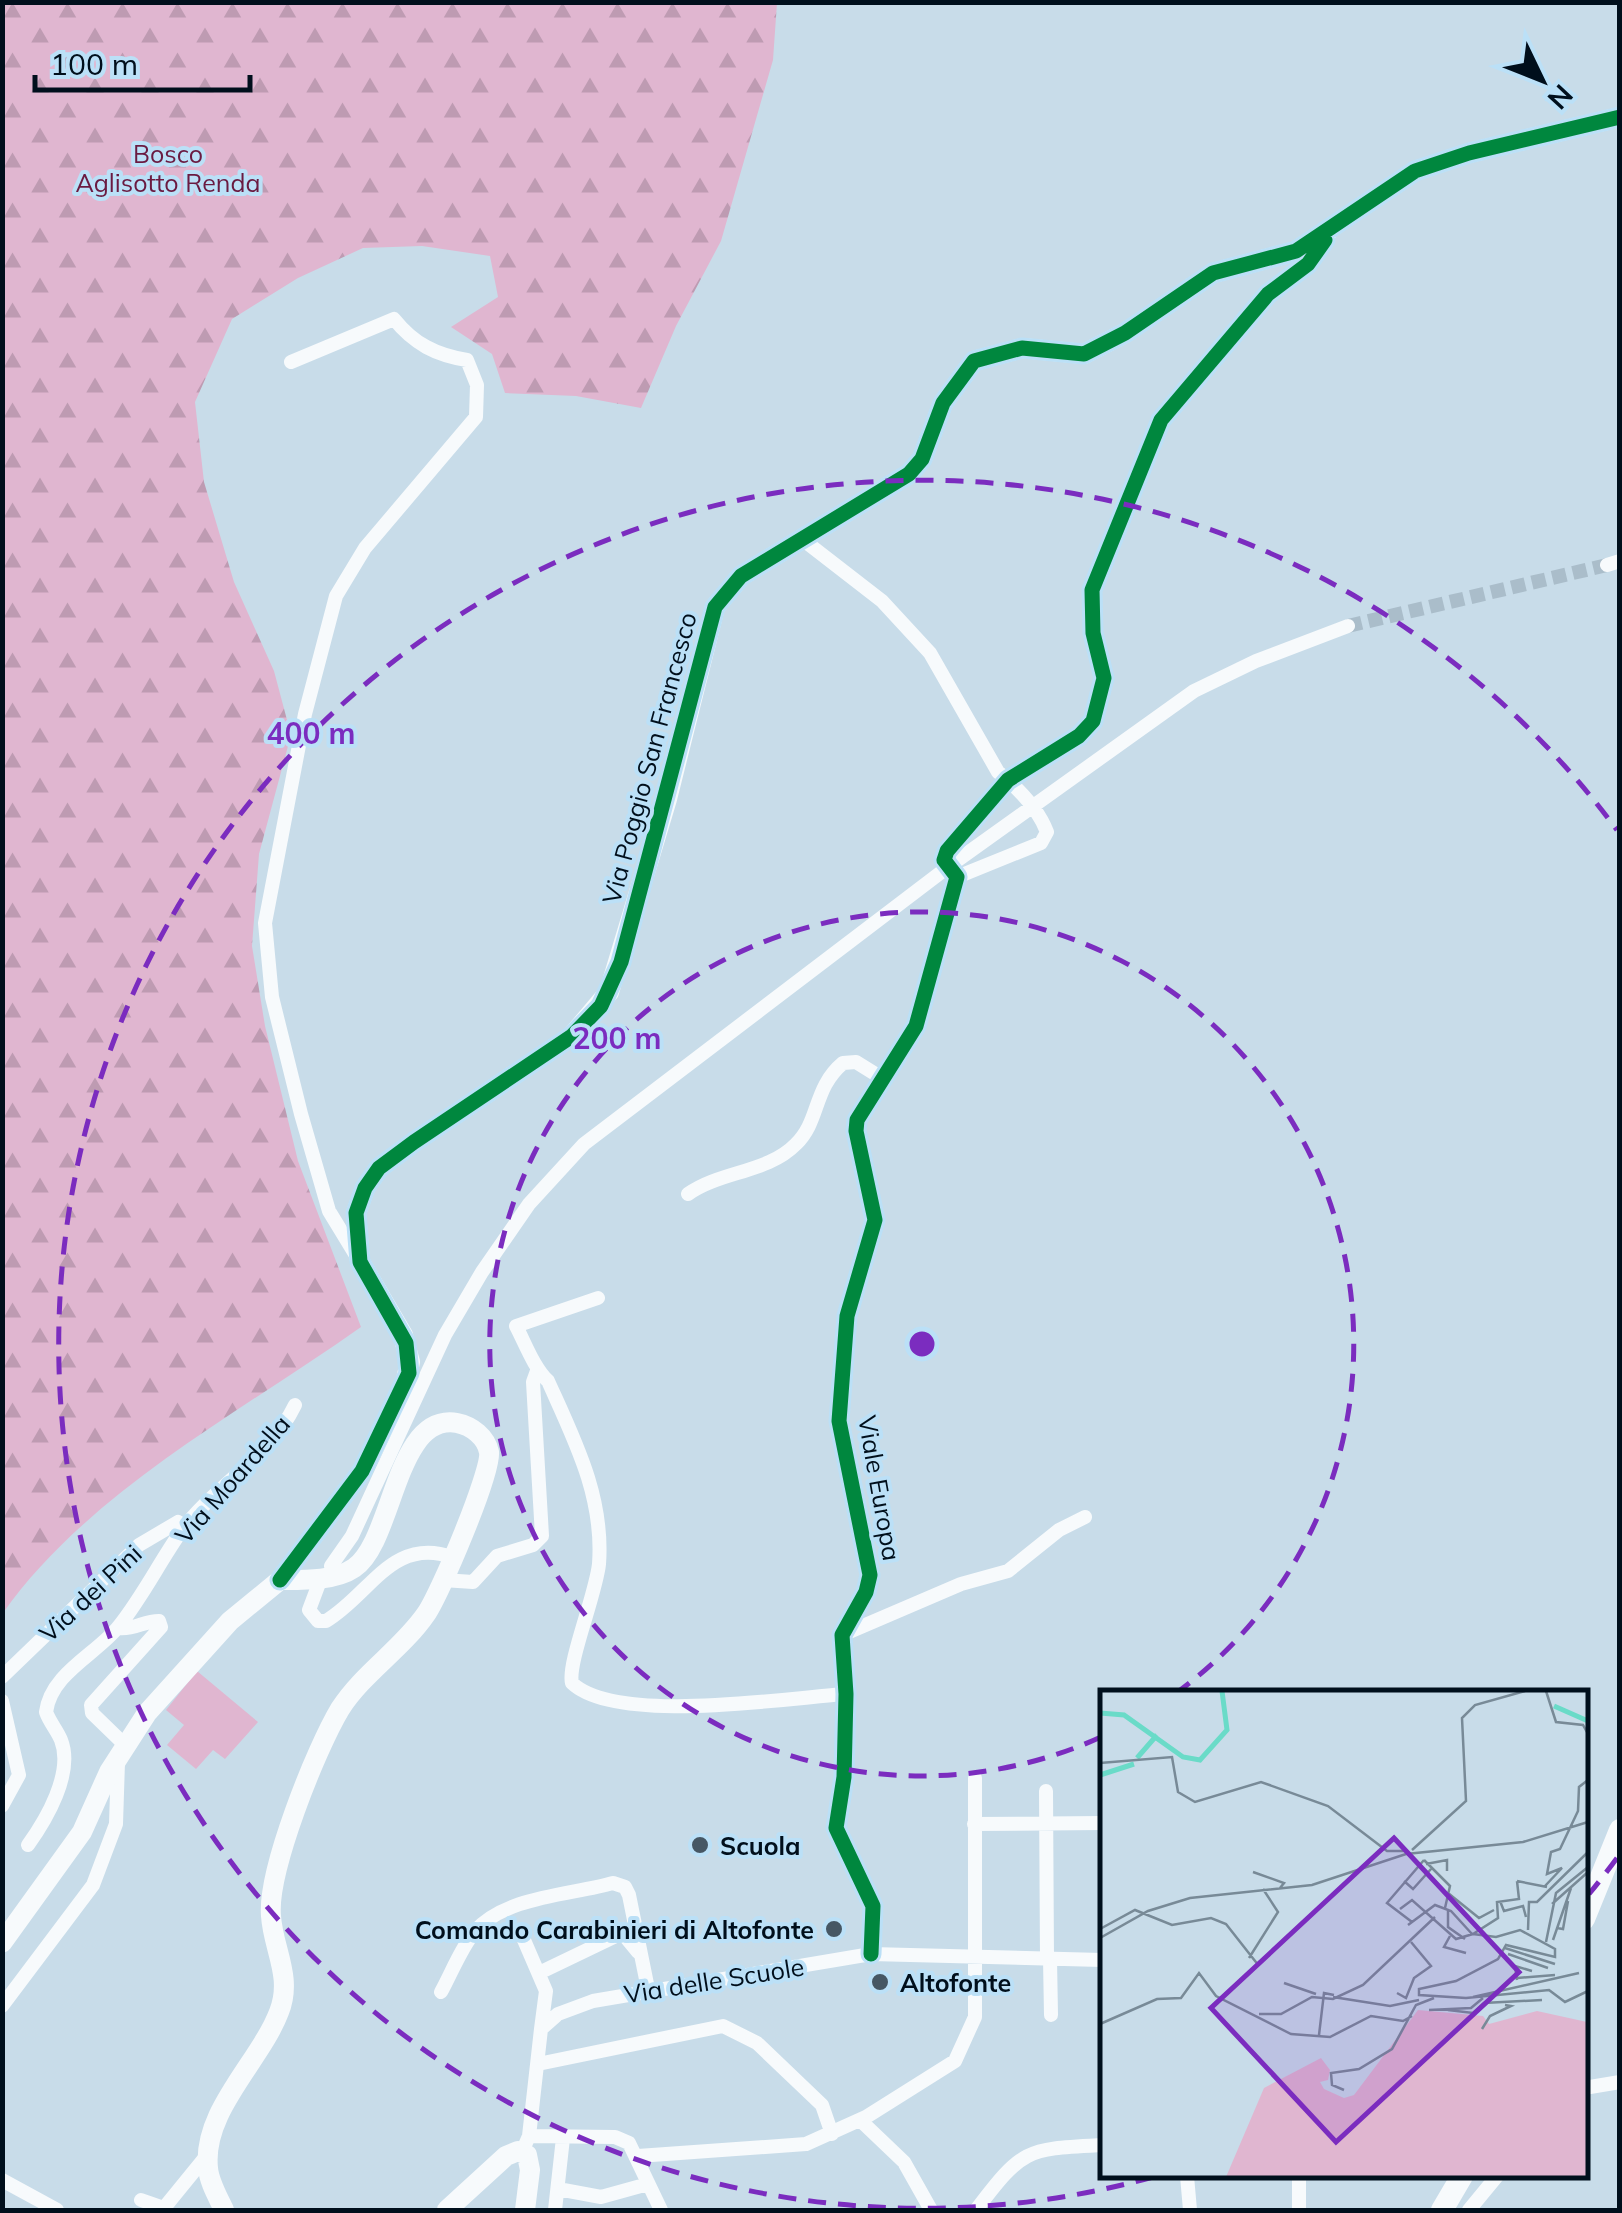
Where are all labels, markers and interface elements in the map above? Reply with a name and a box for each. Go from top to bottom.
scale bar [35,30,250,92]
north arrow [1492,30,1592,130]
text: 100 m [50,45,138,83]
text: N [1541,78,1581,117]
park label: Bosco Aglisotto Renda [76,138,260,198]
street label: Via Poggio San Francesco [595,609,703,907]
text: 400 m [266,714,356,752]
text: 200 m [572,1019,662,1057]
centre of rings [904,1326,940,1362]
street label: Via Moardella [168,1408,296,1550]
street label: Viale Europa [852,1413,908,1563]
street label: Via dei Pini [32,1538,148,1648]
inset map [1100,1690,1587,2178]
place label: Scuola [720,1830,800,1861]
marker: Scuola [689,1834,711,1856]
place label: Comando Carabinieri di Altofonte [415,1914,814,1945]
marker: Comando Carabinieri di Altofonte [823,1918,845,1940]
street label: Via delle Scuole [622,1950,806,2010]
place label: Altofonte [900,1967,1011,1998]
marker: Altofonte [869,1971,891,1993]

